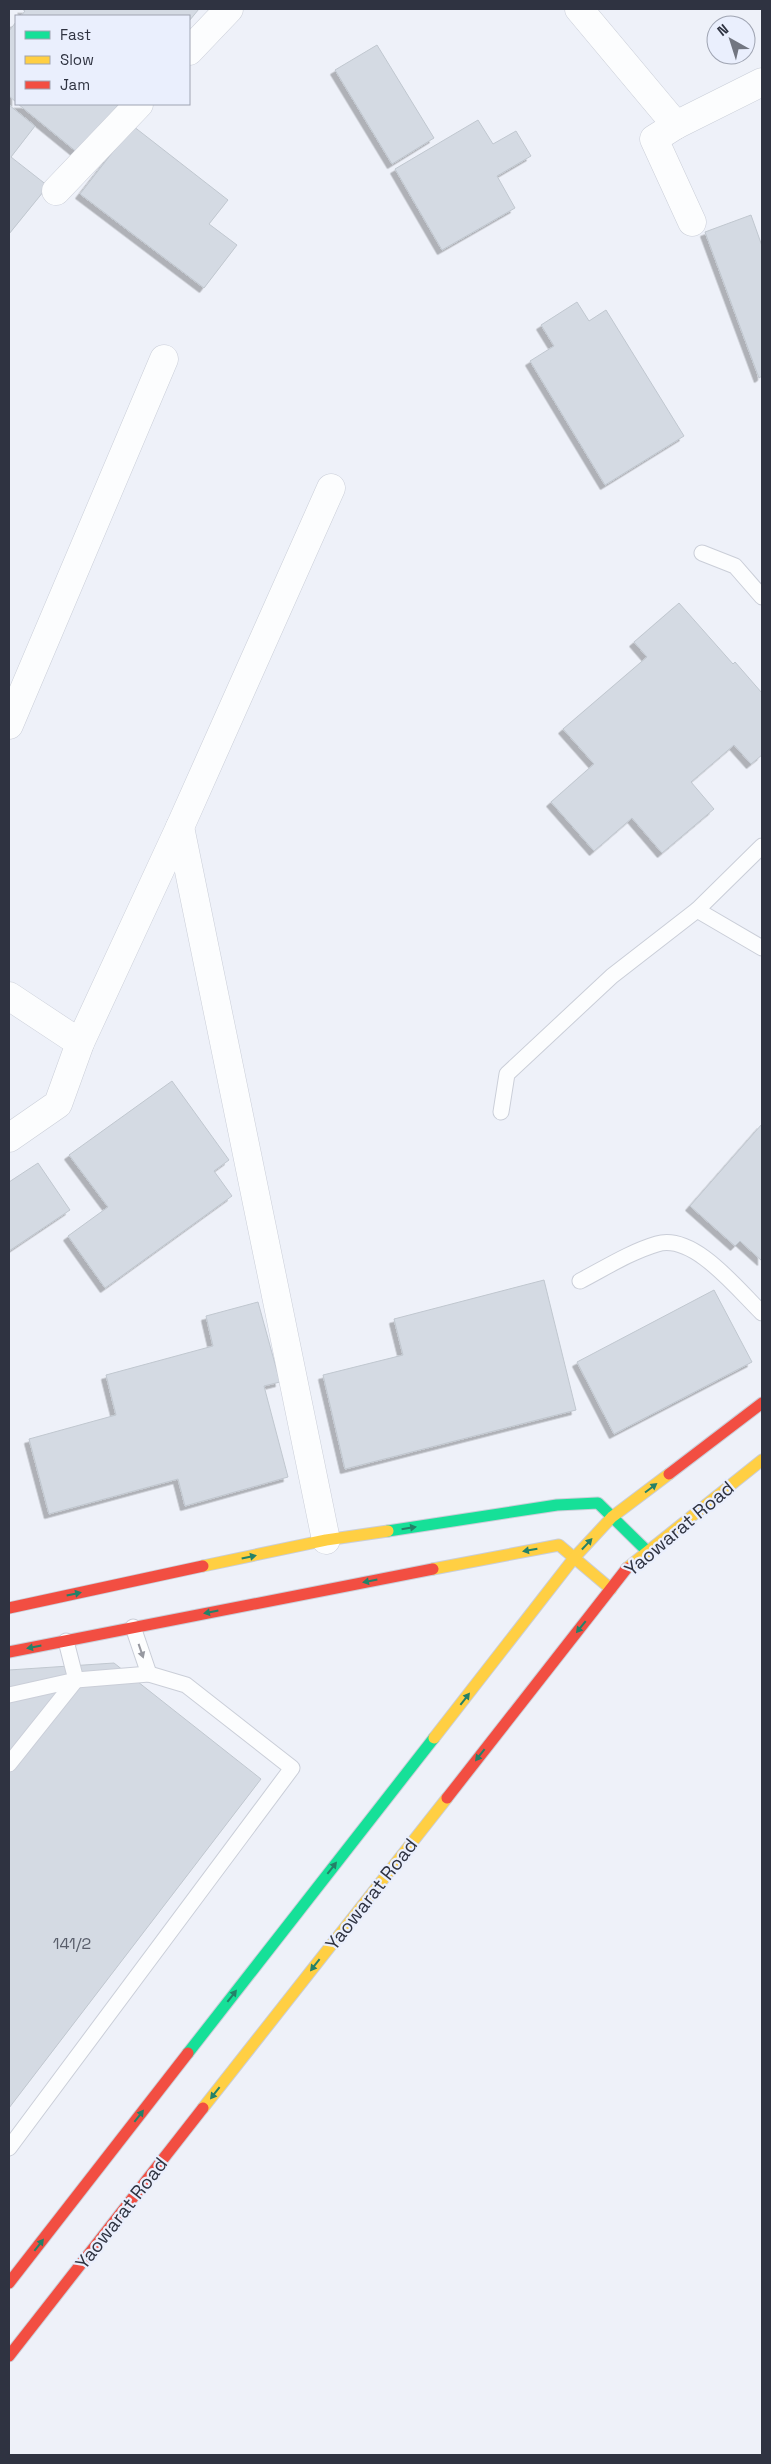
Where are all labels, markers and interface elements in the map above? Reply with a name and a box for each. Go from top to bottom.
legend [15,15,190,105]
north arrow [706,15,756,65]
text: N [714,20,732,40]
text: Fast [60,25,91,44]
text: Slow [60,50,94,69]
text: Jam [60,75,90,94]
street label: Yaowarat Road [619,1475,739,1582]
one-way arrow [644,1482,657,1493]
one-way arrow [401,1523,417,1531]
one-way arrow [581,1538,593,1550]
one-way arrow [522,1547,538,1555]
one-way arrow [242,1552,258,1560]
one-way arrow [363,1577,378,1585]
one-way arrow [66,1590,82,1598]
one-way arrow [203,1609,219,1617]
one-way arrow [575,1620,586,1633]
one-way arrow [26,1643,42,1651]
one-way arrow [138,1643,146,1658]
one-way arrow [459,1692,470,1705]
one-way arrow [475,1748,486,1761]
street label: Yaowarat Road [320,1833,423,1955]
one-way arrow [327,1862,338,1875]
house number: 141/2 [53,1933,91,1954]
one-way arrow [310,1958,321,1971]
one-way arrow [227,1990,238,2003]
one-way arrow [210,2086,220,2100]
one-way arrow [133,2110,144,2123]
street label: Yaowarat Road [70,2152,173,2274]
one-way arrow [33,2239,44,2252]

